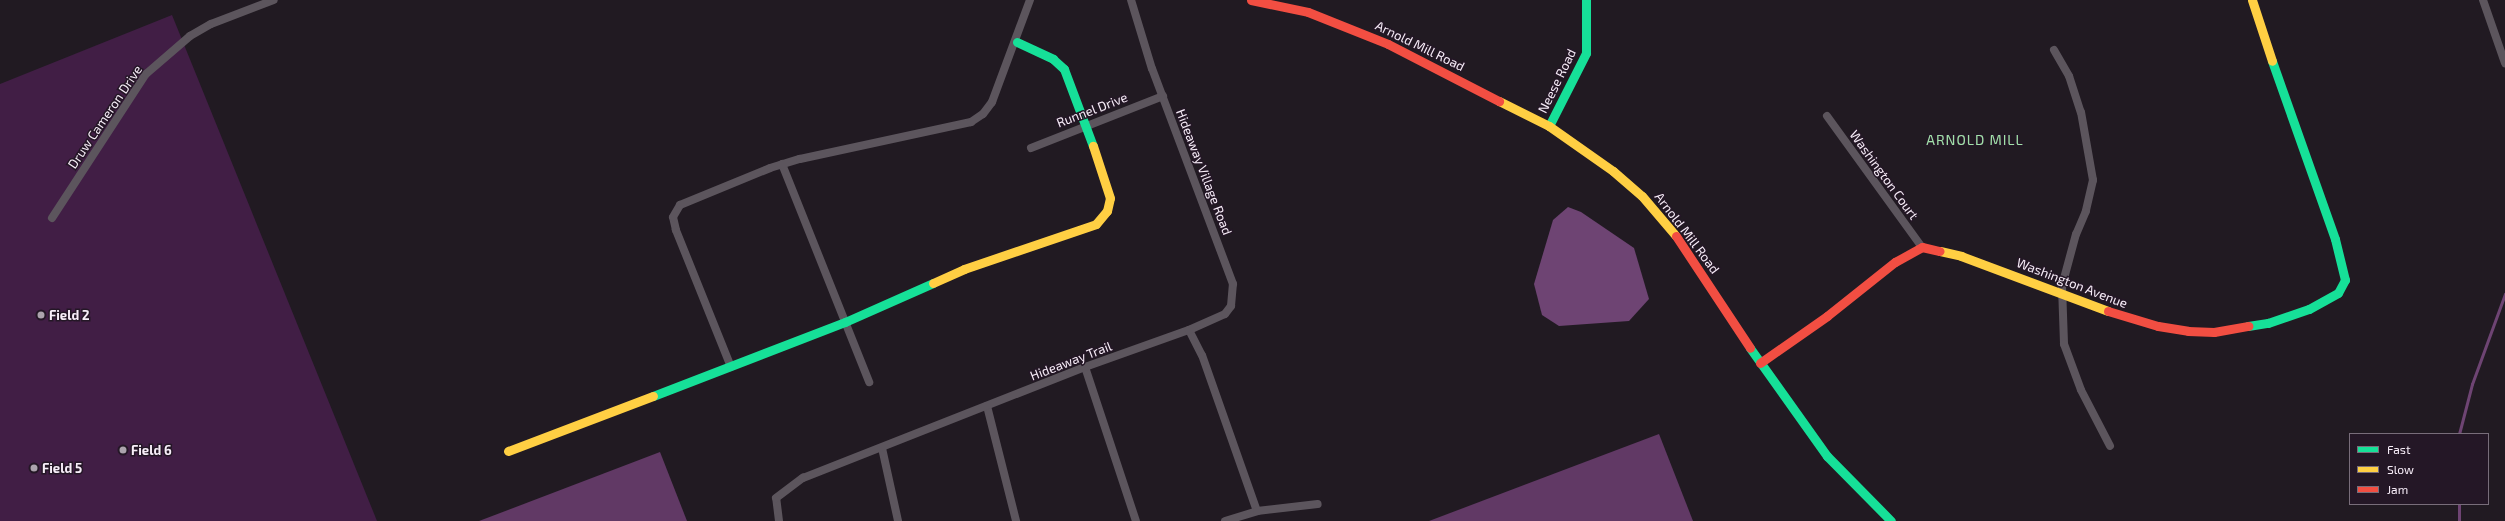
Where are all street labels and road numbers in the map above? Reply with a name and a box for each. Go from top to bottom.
street label: Arnold Mill Road [1373,18,1467,74]
street label: Neese Road [1535,46,1579,116]
street label: Druw Cameron Drive [65,62,145,172]
street label: Runnel Drive [1054,89,1130,131]
street label: Hideaway Village Road [1173,107,1235,237]
street label: Washington Court [1846,127,1922,223]
street label: Arnold Mill Road [1651,189,1723,277]
street label: Washington Avenue [2014,255,2130,311]
street label: Hideaway Trail [1028,338,1114,384]

